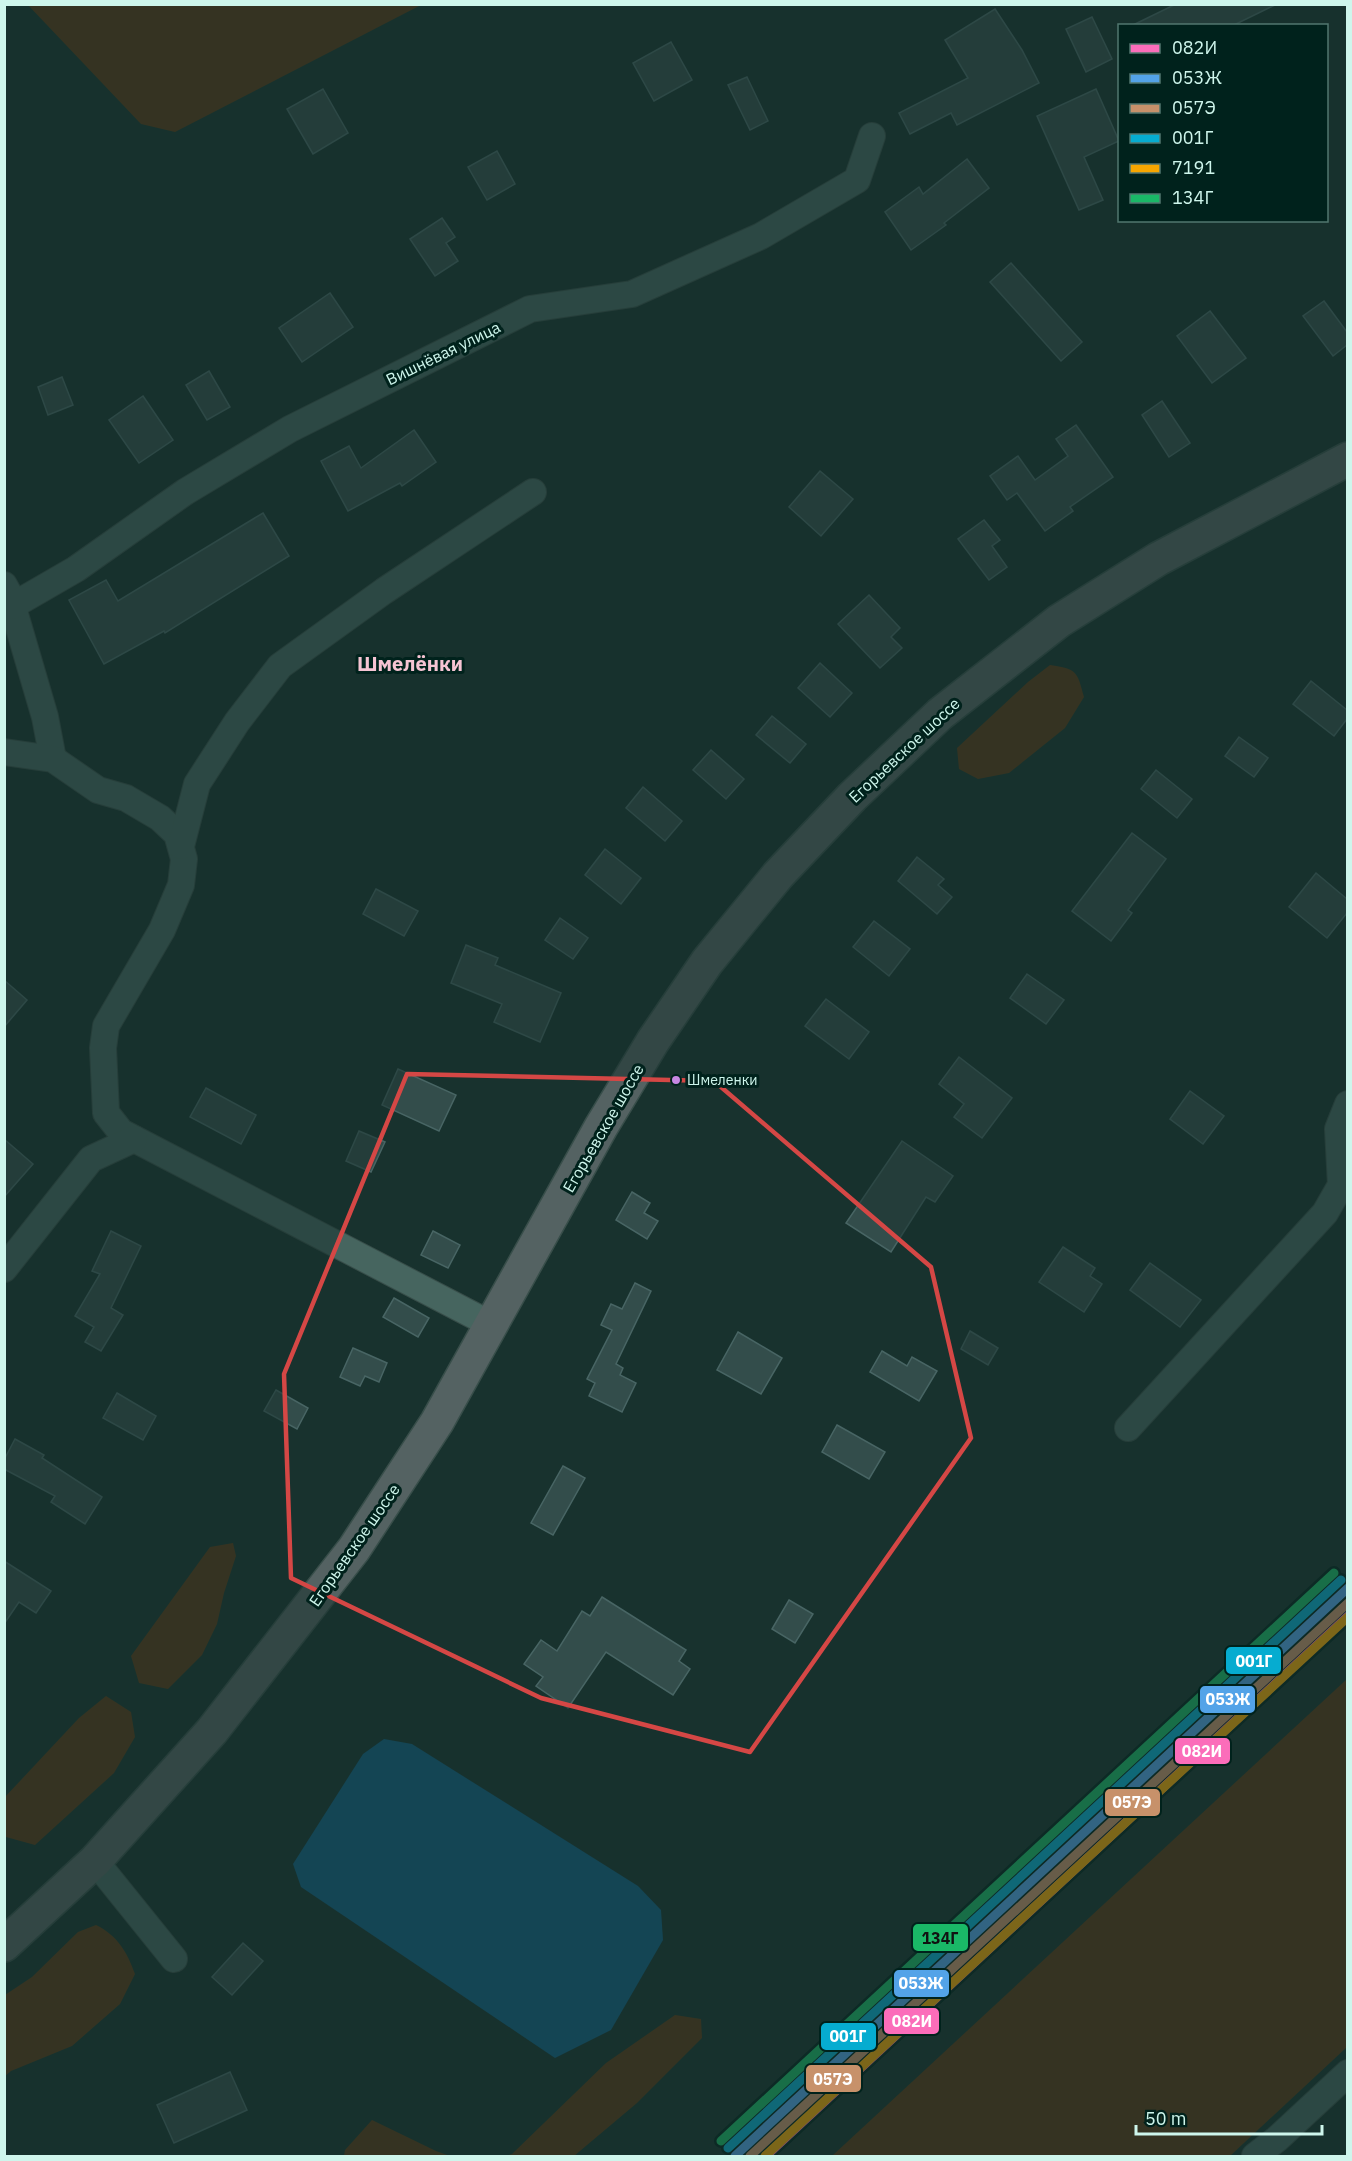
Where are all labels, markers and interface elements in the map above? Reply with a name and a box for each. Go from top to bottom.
legend [1118,24,1328,222]
text: 082И [1172,36,1217,59]
text: 053Ж [1172,66,1222,89]
text: 057Э [1172,96,1216,119]
text: 001Г [1172,126,1213,149]
text: 7191 [1172,156,1215,179]
text: 134Г [1172,186,1213,209]
street label: Вишнёвая улица [382,316,504,389]
district label: Шмелёнки [357,650,463,677]
street label: Егорьевское шоссе [844,693,964,807]
street label: Егорьевское шоссе [558,1060,648,1196]
place label: Шмеленки [687,1071,758,1089]
marker: Шмеленки [670,1074,682,1086]
street label: Егорьевское шоссе [304,1480,404,1610]
line badge: 001Г [1225,1646,1282,1675]
text: 001Г [1235,1651,1273,1671]
line badge: 053Ж [1199,1685,1256,1714]
text: 053Ж [1206,1689,1250,1709]
line badge: 082И [1174,1737,1231,1765]
text: 082И [1182,1741,1222,1761]
line badge: 057Э [1104,1788,1161,1817]
text: 057Э [1112,1792,1152,1812]
line badge: 134Г [912,1923,969,1952]
text: 134Г [921,1928,959,1948]
line badge: 053Ж [893,1969,950,1998]
text: 053Ж [899,1973,943,1993]
line badge: 082И [883,2007,940,2035]
text: 082И [892,2011,932,2031]
line badge: 001Г [820,2022,877,2051]
text: 001Г [829,2026,867,2046]
line badge: 057Э [805,2064,862,2093]
text: 057Э [813,2069,853,2089]
scale bar [1136,2098,1322,2136]
text: 50 m [1145,2107,1187,2130]

